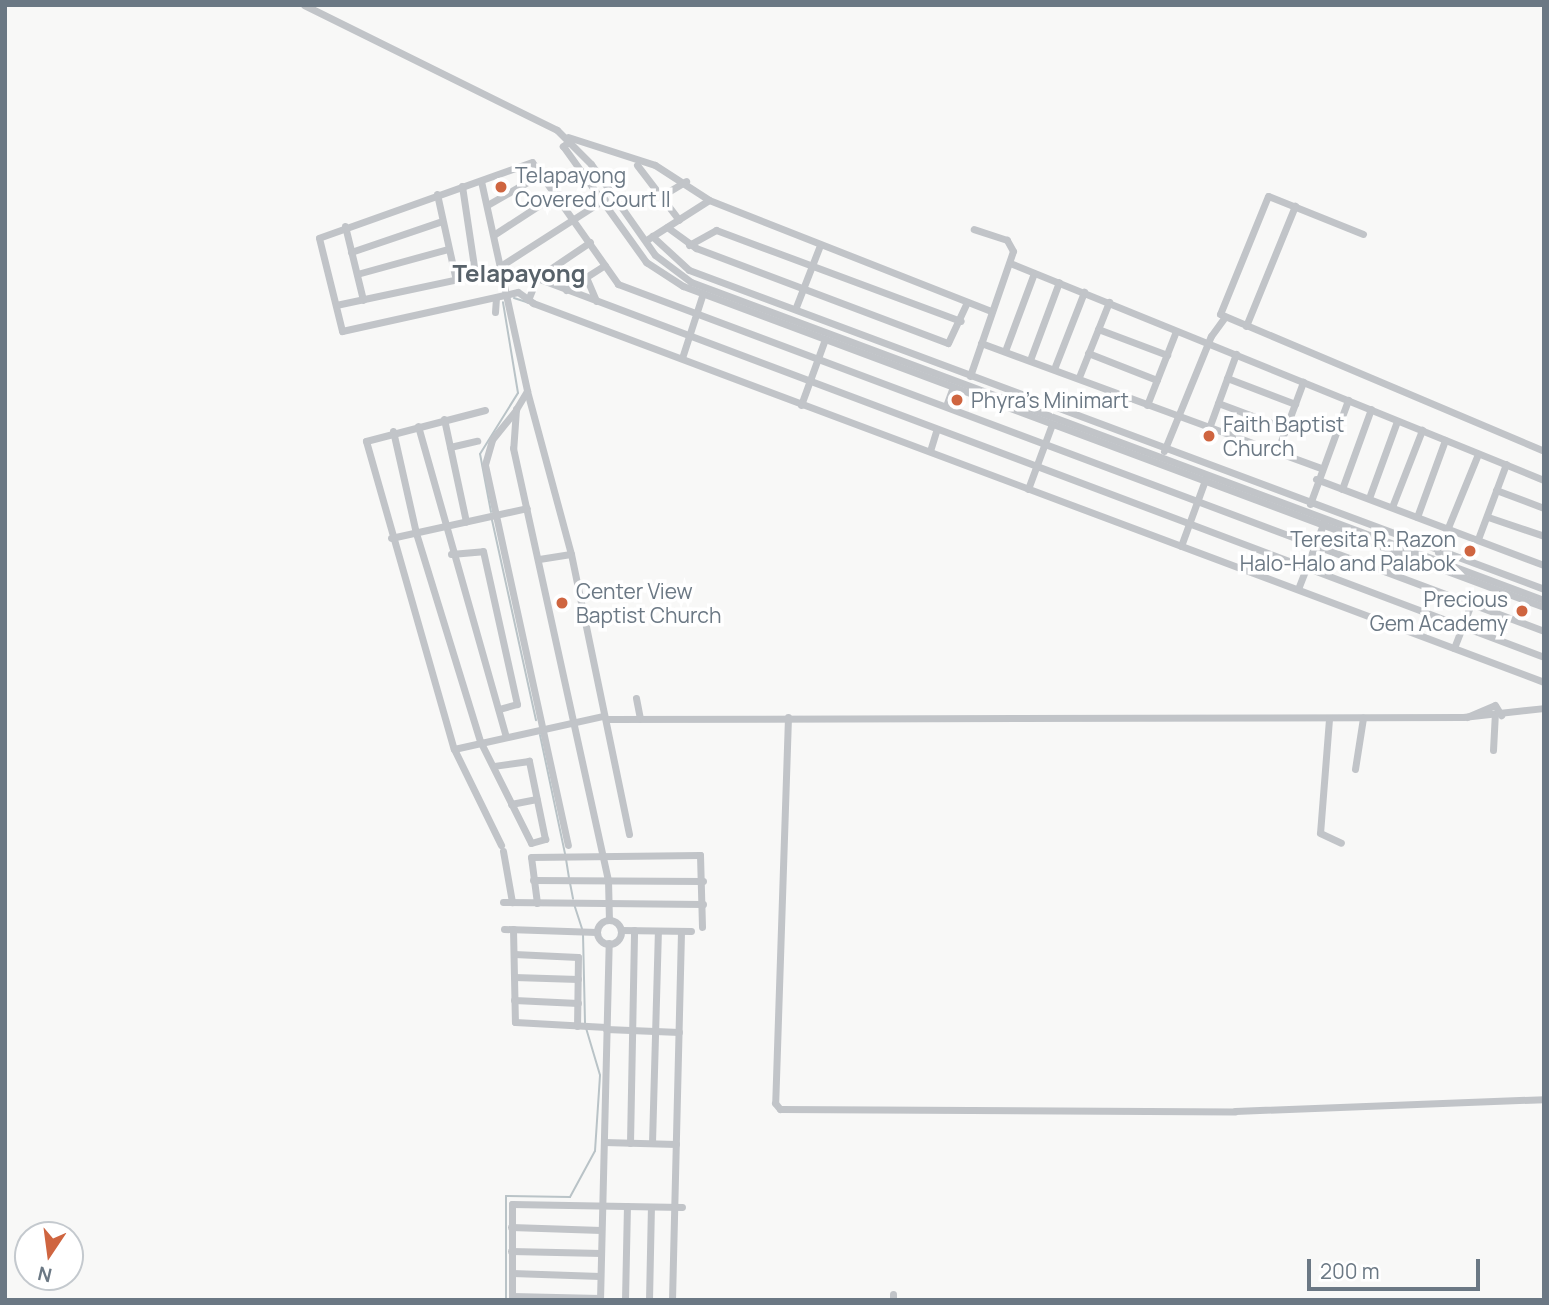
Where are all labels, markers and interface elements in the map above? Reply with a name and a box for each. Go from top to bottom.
place label: Telapayong Covered Court II [515,162,671,212]
marker: Telapayong Covered Court II [493,179,509,195]
district label: Telapayong [452,259,586,287]
place label: Phyra's Minimart [971,387,1129,413]
marker: Phyra's Minimart [949,392,965,408]
place label: Faith Baptist Church [1223,411,1345,461]
marker: Faith Baptist Church [1201,428,1217,444]
place label: Teresita R. Razon Halo-Halo and Palabok [1240,526,1456,576]
marker: Teresita R. Razon Halo-Halo and Palabok [1462,543,1478,559]
place label: Center View Baptist Church [576,578,721,628]
place label: Precious Gem Academy [1370,586,1508,636]
marker: Center View Baptist Church [554,595,570,611]
marker: Precious Gem Academy [1514,603,1530,619]
north arrow [14,1221,84,1291]
scale bar [1311,1246,1484,1290]
text: 200 m [1320,1257,1380,1285]
text: N [35,1260,54,1289]

